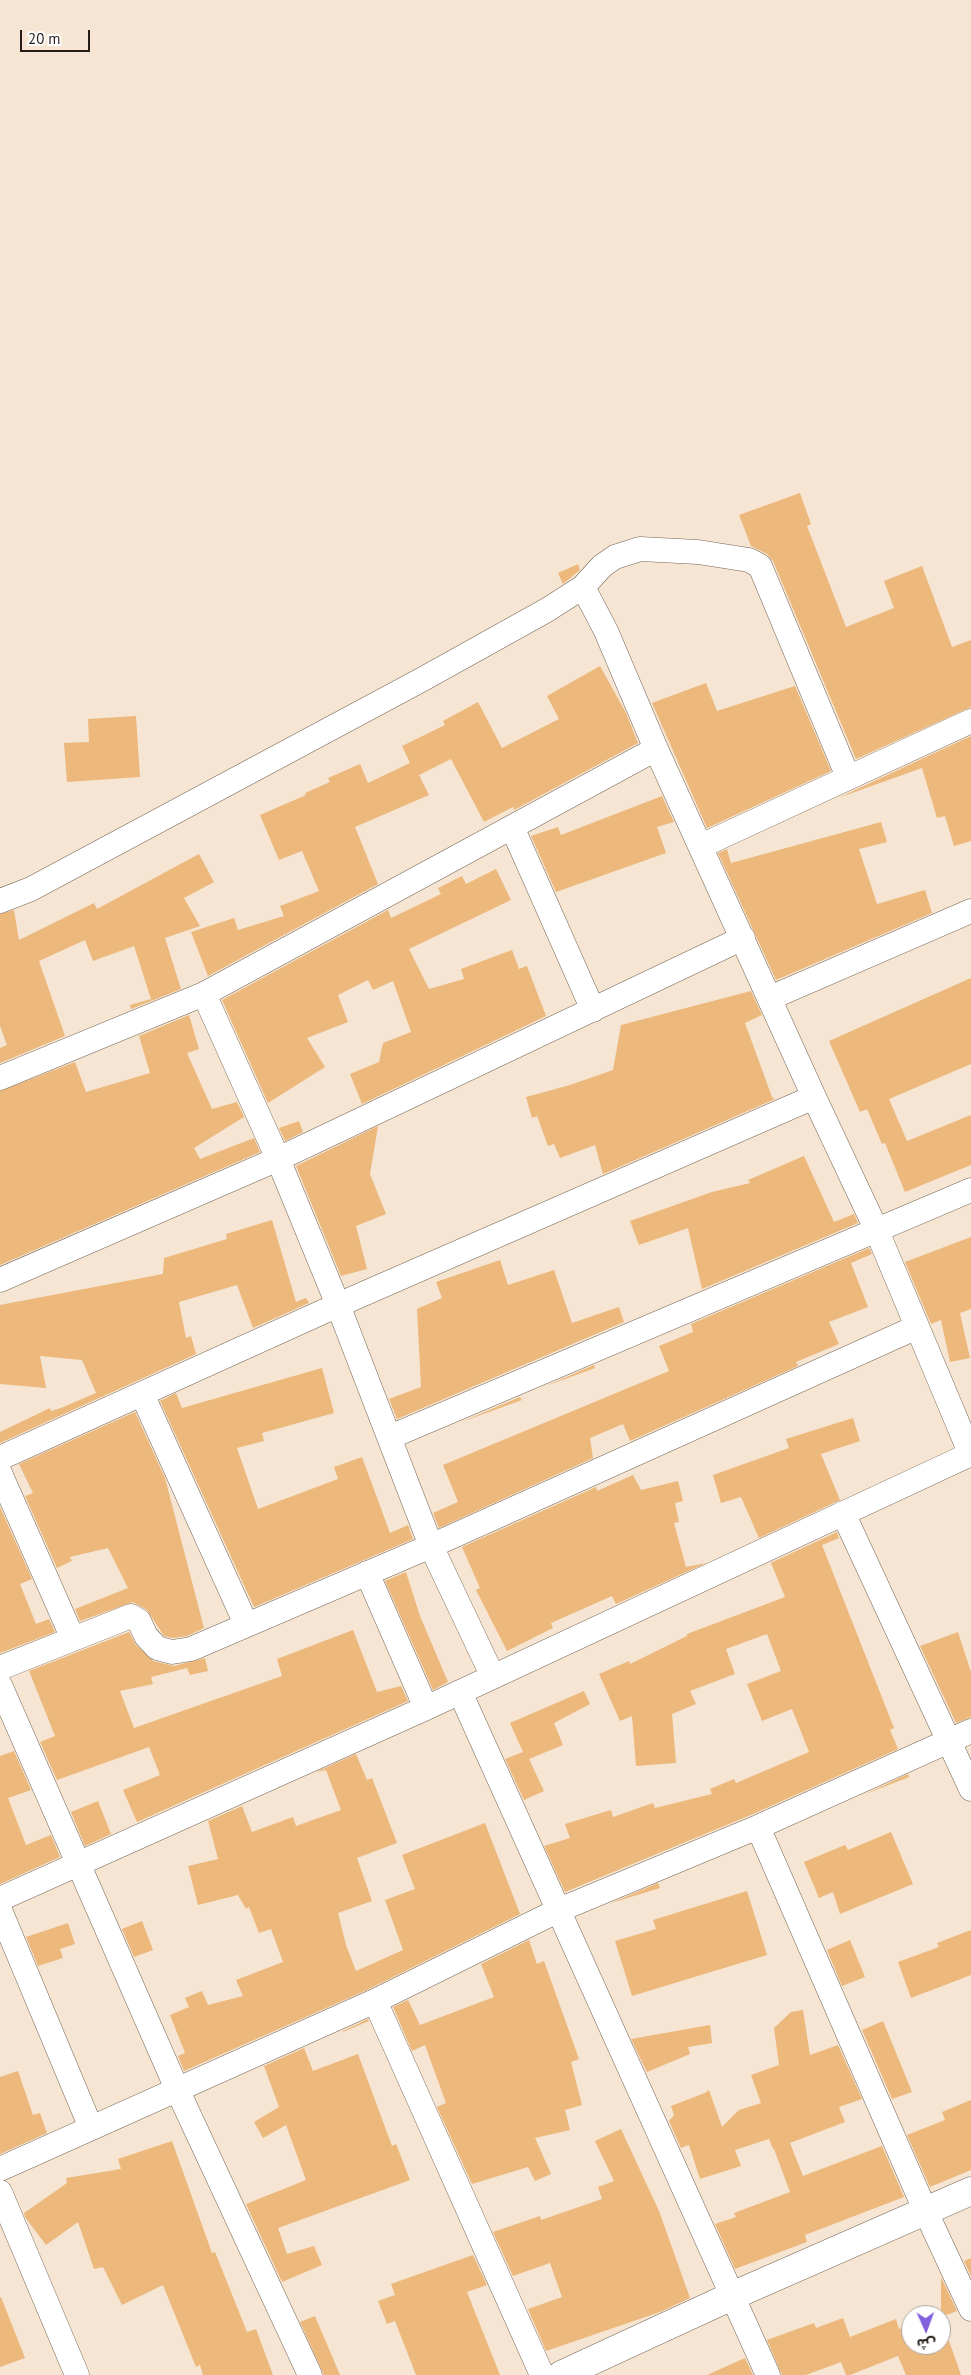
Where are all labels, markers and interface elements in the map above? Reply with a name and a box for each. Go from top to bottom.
scale bar [22,20,92,52]
text: 20 m [28,29,61,48]
north arrow [901,2305,951,2355]
text: ش [917,2335,936,2353]

